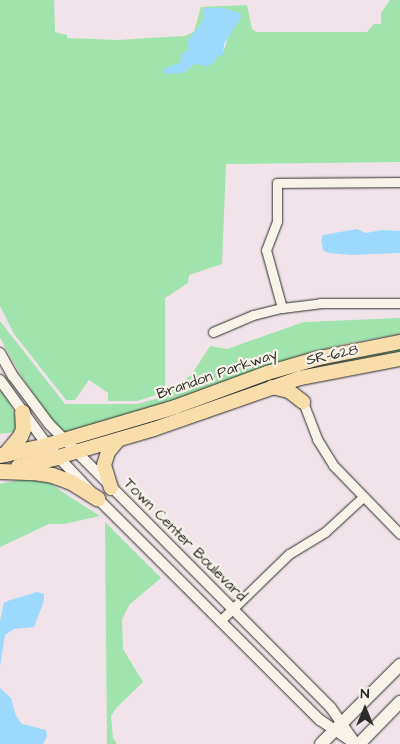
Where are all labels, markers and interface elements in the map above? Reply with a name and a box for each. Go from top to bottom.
street label: SR-628 [304,341,360,369]
street label: Brandon Parkway [154,345,280,403]
street label: Town Center Boulevard [120,475,250,605]
north arrow [340,684,390,734]
text: N [361,684,369,704]

